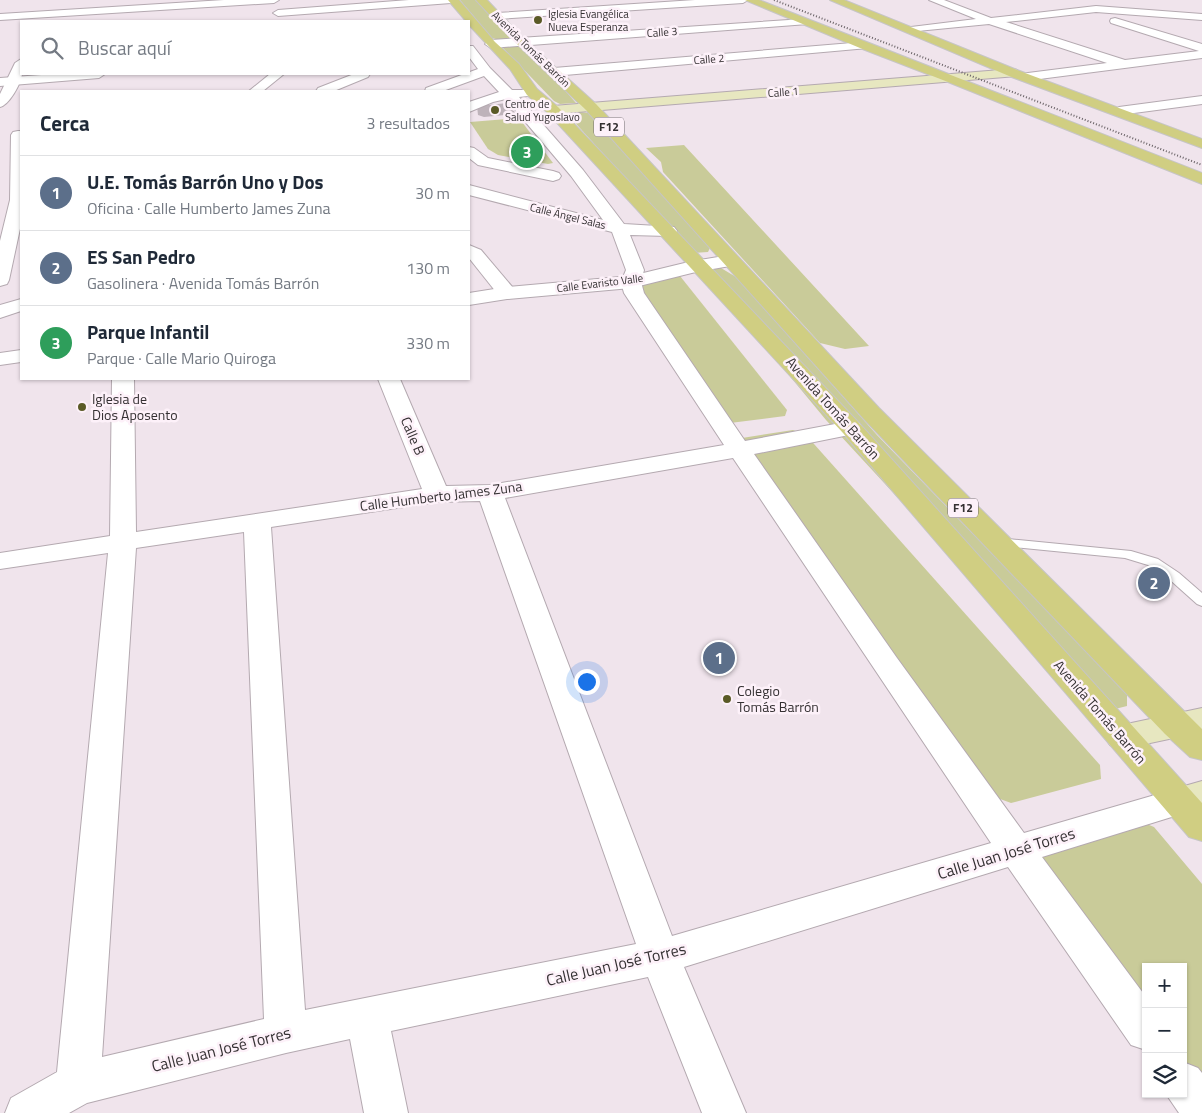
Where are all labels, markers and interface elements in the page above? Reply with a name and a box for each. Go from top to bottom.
place label: Iglesia Evangélica Nueva Esperanza [548,6,629,35]
street label: Avenida Tomás Barrón [488,7,574,91]
marker: Iglesia Evangélica Nueva Esperanza [532,14,544,26]
search box [20,20,470,75]
street label: Calle 3 [646,23,678,41]
text: Buscar aquí [78,33,171,62]
icon: search [38,34,66,62]
street label: Calle 2 [693,50,725,68]
street label: Calle 1 [767,83,799,101]
place label: Centro de Salud Yugoslavo [505,96,580,125]
marker: Centro de Salud Yugoslavo [489,104,501,116]
text: Cerca [40,107,90,139]
text: 3 resultados [366,111,450,135]
road number: F12 [594,118,624,136]
pin: 3 [511,133,543,171]
text: U.E. Tomás Barrón Uno y Dos [87,167,324,196]
text: 1 [52,181,60,205]
text: 30 m [415,181,450,205]
text: Oficina · Calle Humberto James Zuna [87,196,331,220]
street label: Calle Ángel Salas [528,199,608,233]
text: ES San Pedro [87,242,195,271]
text: 2 [52,256,60,280]
text: 130 m [406,256,450,280]
street label: Calle Evaristo Valle [556,270,645,296]
text: Gasolinera · Avenida Tomás Barrón [87,271,319,295]
text: Parque Infantil [87,317,209,346]
text: 3 [52,331,60,355]
text: 330 m [406,331,450,355]
text: Parque · Calle Mario Quiroga [87,346,276,370]
street label: Avenida Tomás Barrón [781,352,885,464]
place label: Iglesia de Dios Aposento [92,388,178,425]
marker: Iglesia de Dios Aposento [76,401,88,413]
street label: Calle B [396,413,431,458]
street label: Calle Humberto James Zuna [359,475,523,516]
road number: F12 [948,498,978,518]
pin: 2 [1138,564,1170,602]
pin: 1 [703,639,735,677]
street label: Avenida Tomás Barrón [1049,655,1152,768]
your location [574,669,600,695]
place label: Colegio Tomás Barrón [737,680,819,717]
marker: Colegio Tomás Barrón [721,693,733,705]
street label: Calle Juan José Torres [934,821,1078,885]
street label: Calle Juan José Torres [544,936,688,992]
map controls [1142,963,1187,1098]
button: + [1142,963,1187,1008]
button: − [1142,1008,1187,1053]
street label: Calle Juan José Torres [149,1020,293,1078]
button: layers [1142,1053,1187,1098]

